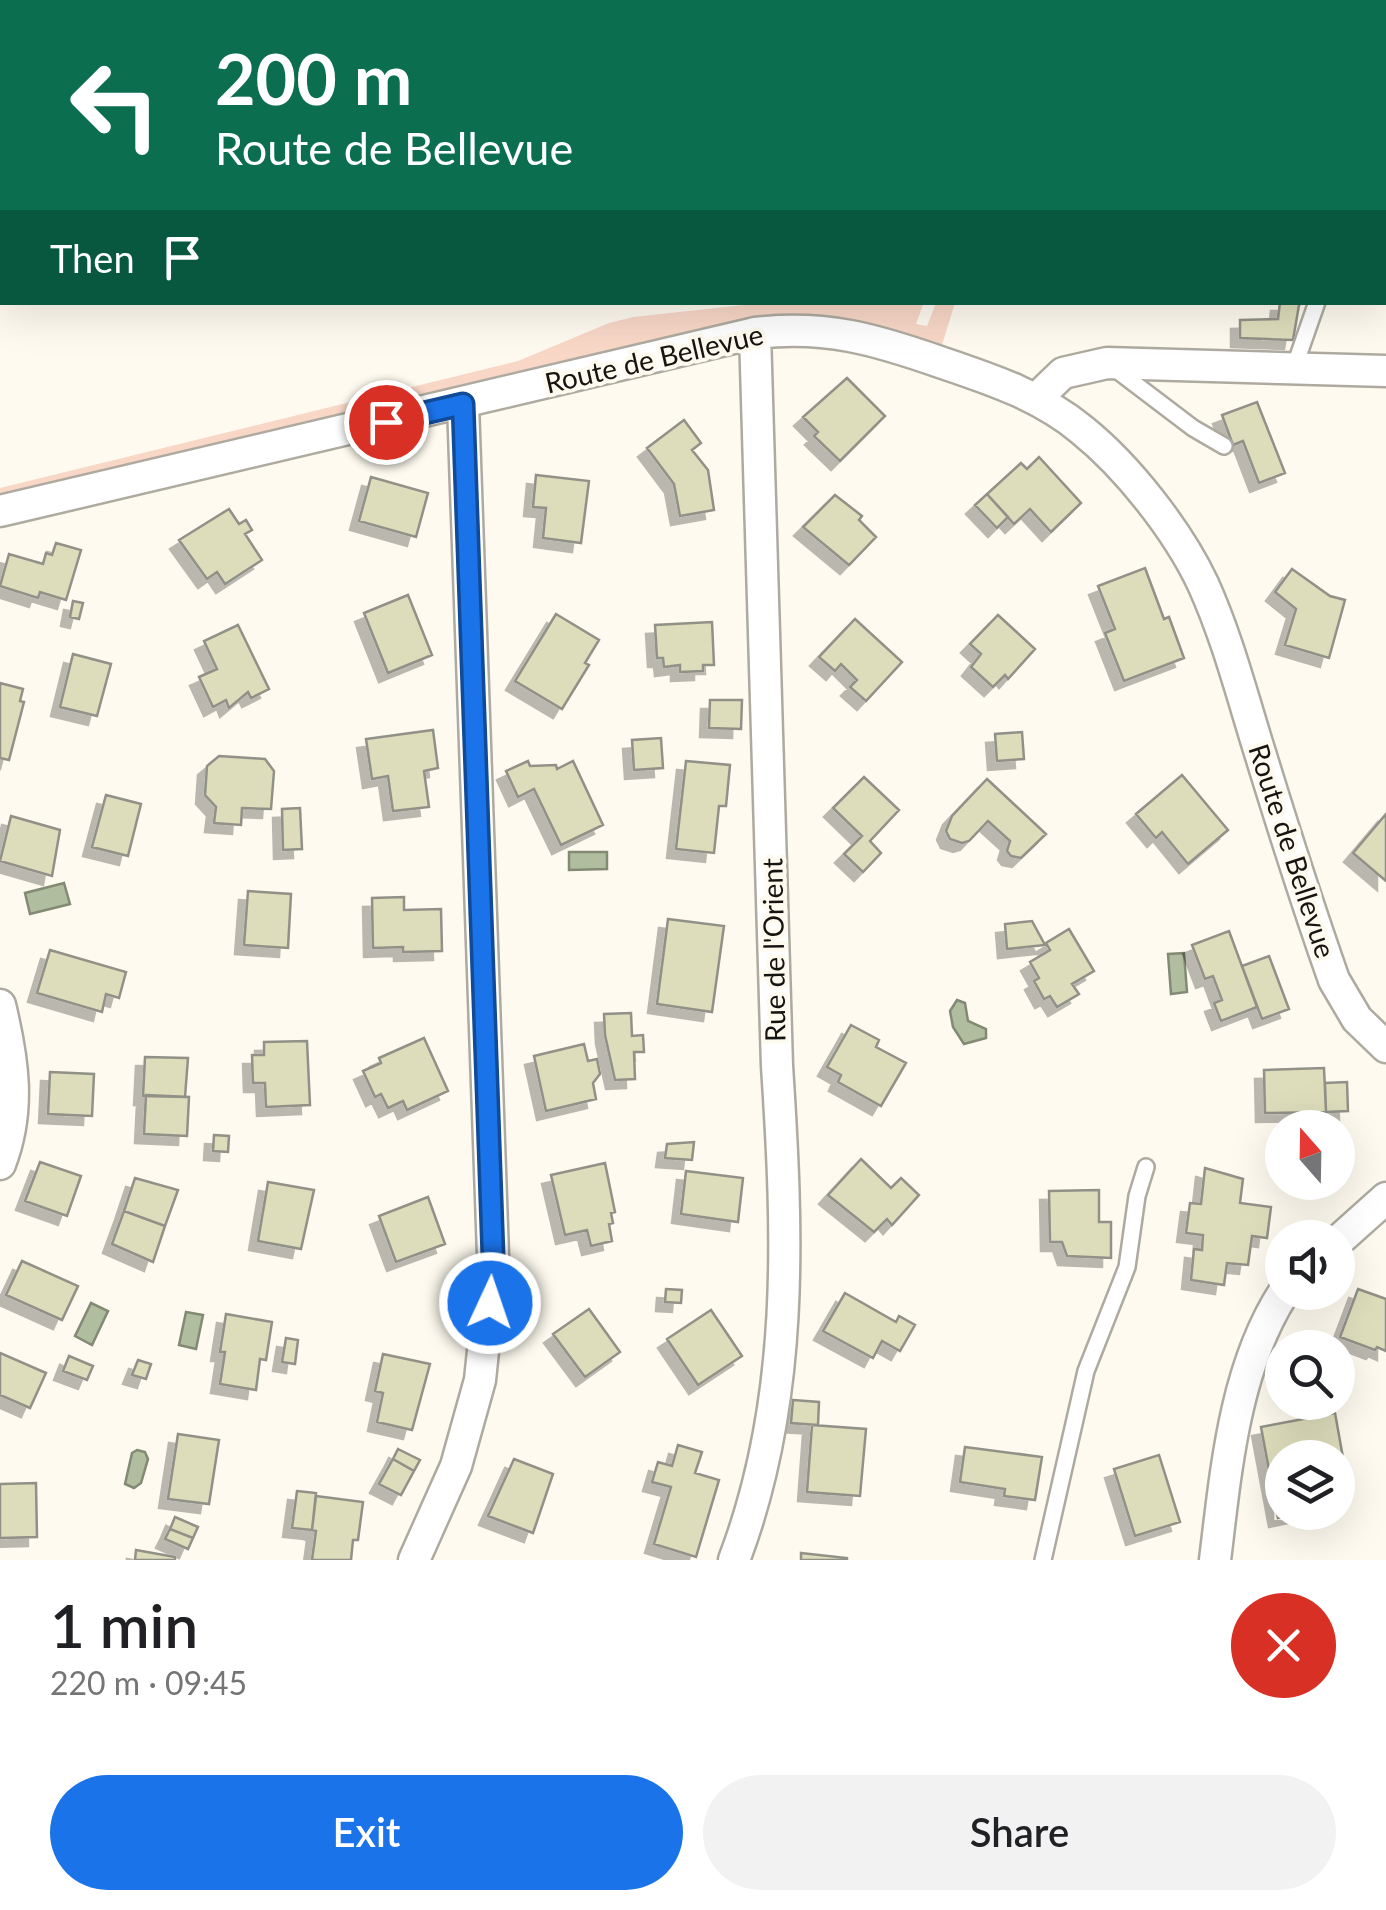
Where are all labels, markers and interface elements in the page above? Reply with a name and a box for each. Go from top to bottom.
text: 200 m [215,36,412,120]
icon: left [50,40,180,170]
text: Route de Bellevue [215,121,573,175]
icon: arrive [155,230,210,285]
text: Then [50,235,135,281]
street label: Route de Bellevue [541,316,766,400]
pin [344,380,429,465]
icon: arrive [359,395,414,450]
street label: Route de Bellevue [1242,739,1344,962]
street label: Rue de l'Orient [754,858,792,1042]
north arrow [1265,1110,1355,1200]
map controls [1265,1110,1355,1530]
button: sound [1265,1220,1355,1310]
position arrow [438,1251,542,1355]
button: search [1265,1330,1355,1420]
button: layers [1265,1440,1355,1530]
text: 1 min [50,1589,198,1661]
button: close [1231,1593,1336,1698]
text: 220 m · 09:45 [50,1663,247,1702]
button: Exit [50,1775,683,1890]
button: Share [703,1775,1336,1890]

